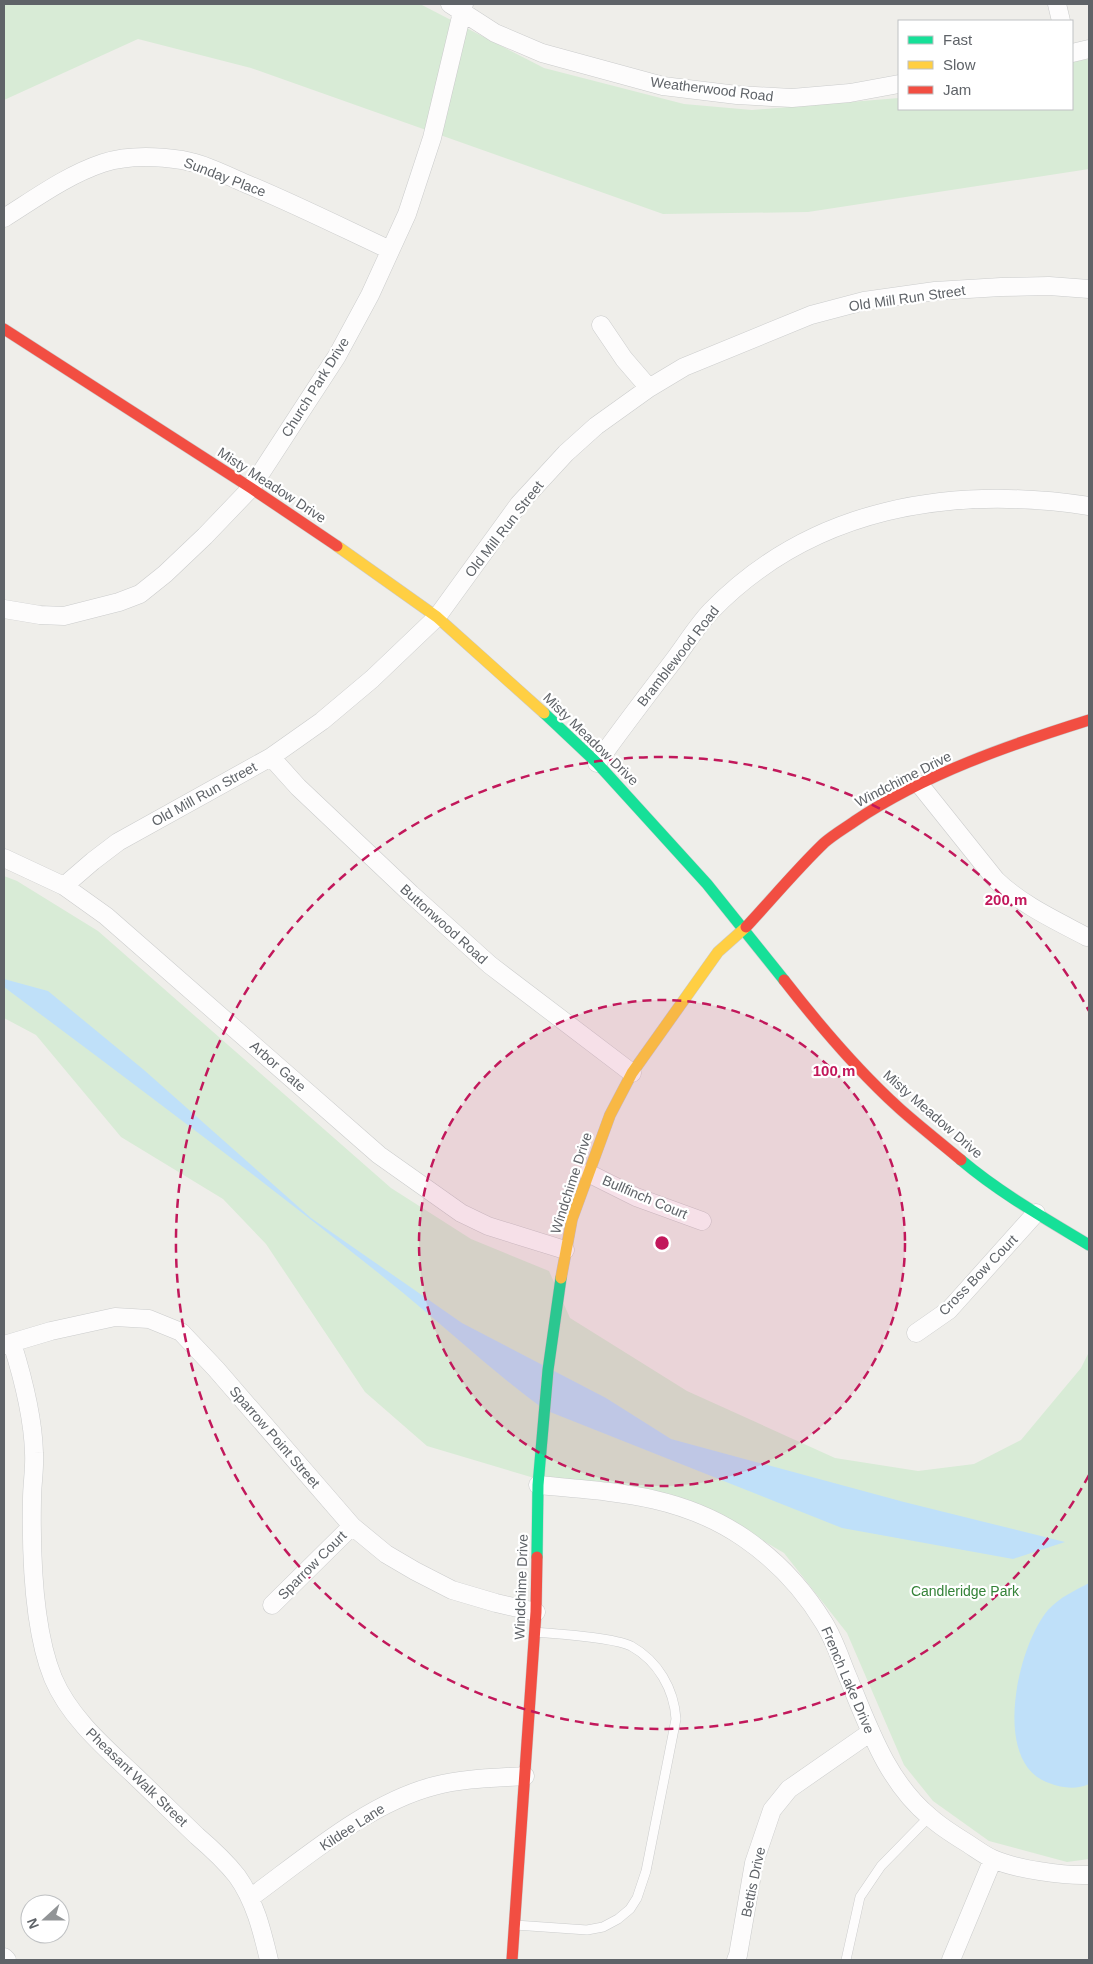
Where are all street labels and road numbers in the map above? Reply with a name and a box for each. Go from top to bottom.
street label: Weatherwood Road [650,74,774,104]
street label: Sunday Place [182,154,268,200]
street label: Old Mill Run Street [848,282,966,314]
street label: Church Park Drive [278,334,352,440]
street label: Misty Meadow Drive [215,444,329,526]
street label: Old Mill Run Street [462,478,547,580]
street label: Bramblewood Road [634,603,722,709]
street label: Misty Meadow Drive [540,689,642,789]
street label: Windchime Drive [852,748,954,810]
street label: Old Mill Run Street [149,758,259,829]
street label: Buttonwood Road [397,881,491,967]
street label: Arbor Gate [247,1037,309,1095]
street label: Misty Meadow Drive [880,1067,986,1162]
street label: Windchime Drive [547,1130,595,1236]
street label: Bullfinch Court [600,1172,690,1222]
street label: Cross Bow Court [935,1231,1021,1319]
street label: Sparrow Point Street [227,1383,323,1491]
street label: Sparrow Court [274,1527,350,1603]
street label: Windchime Drive [511,1534,531,1640]
street label: French Lake Drive [818,1624,878,1736]
street label: Pheasant Walk Street [83,1724,191,1830]
street label: Kildee Lane [317,1800,388,1854]
street label: Bettis Drive [738,1845,768,1919]

